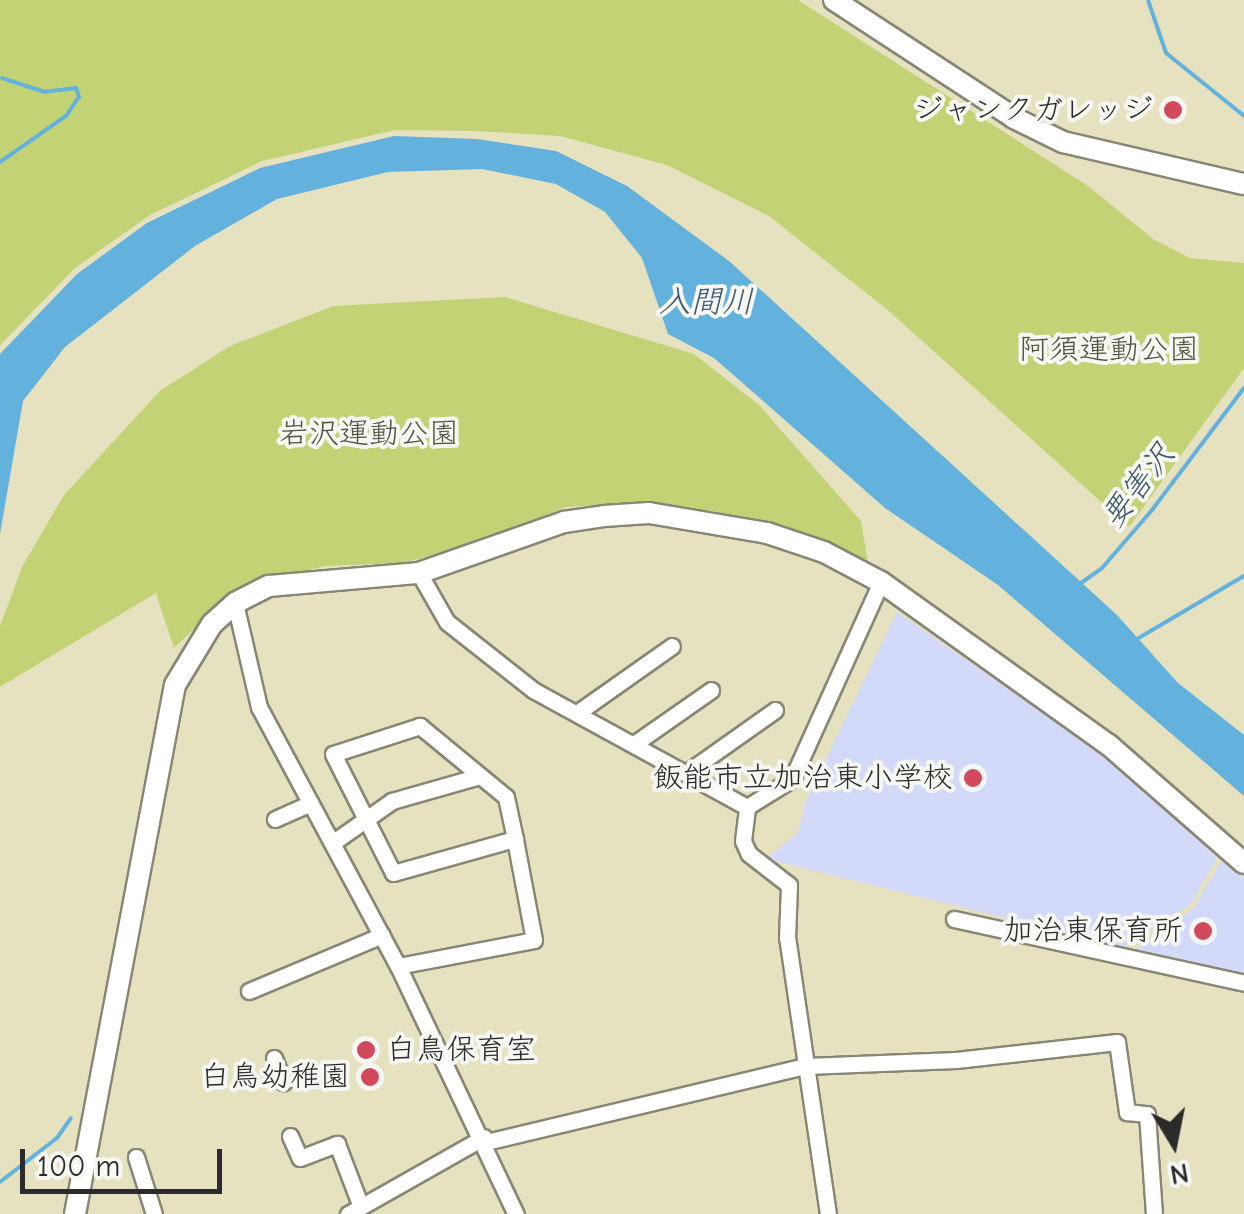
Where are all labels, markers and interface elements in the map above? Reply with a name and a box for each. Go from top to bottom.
place label: ジャンクガレッジ [913,92,1153,128]
marker: ジャンクガレッジ [1162,99,1184,121]
water label: 入間川 [658,283,754,321]
park label: 阿須運動公園 [1019,332,1199,368]
park label: 岩沢運動公園 [279,416,459,452]
water label: 要害沢 [1093,436,1183,536]
place label: 飯能市立加治東小学校 [653,760,953,796]
marker: 飯能市立加治東小学校 [962,767,984,789]
place label: 加治東保育所 [1003,913,1183,949]
marker: 加治東保育所 [1192,920,1214,942]
place label: 白鳥保育室 [386,1032,536,1068]
marker: 白鳥保育室 [355,1039,377,1061]
place label: 白鳥幼稚園 [200,1059,350,1095]
marker: 白鳥幼稚園 [359,1066,381,1088]
north arrow [1124,1094,1224,1194]
scale bar [25,1129,228,1191]
text: 100 m [37,1149,120,1184]
text: N [1167,1156,1191,1191]

